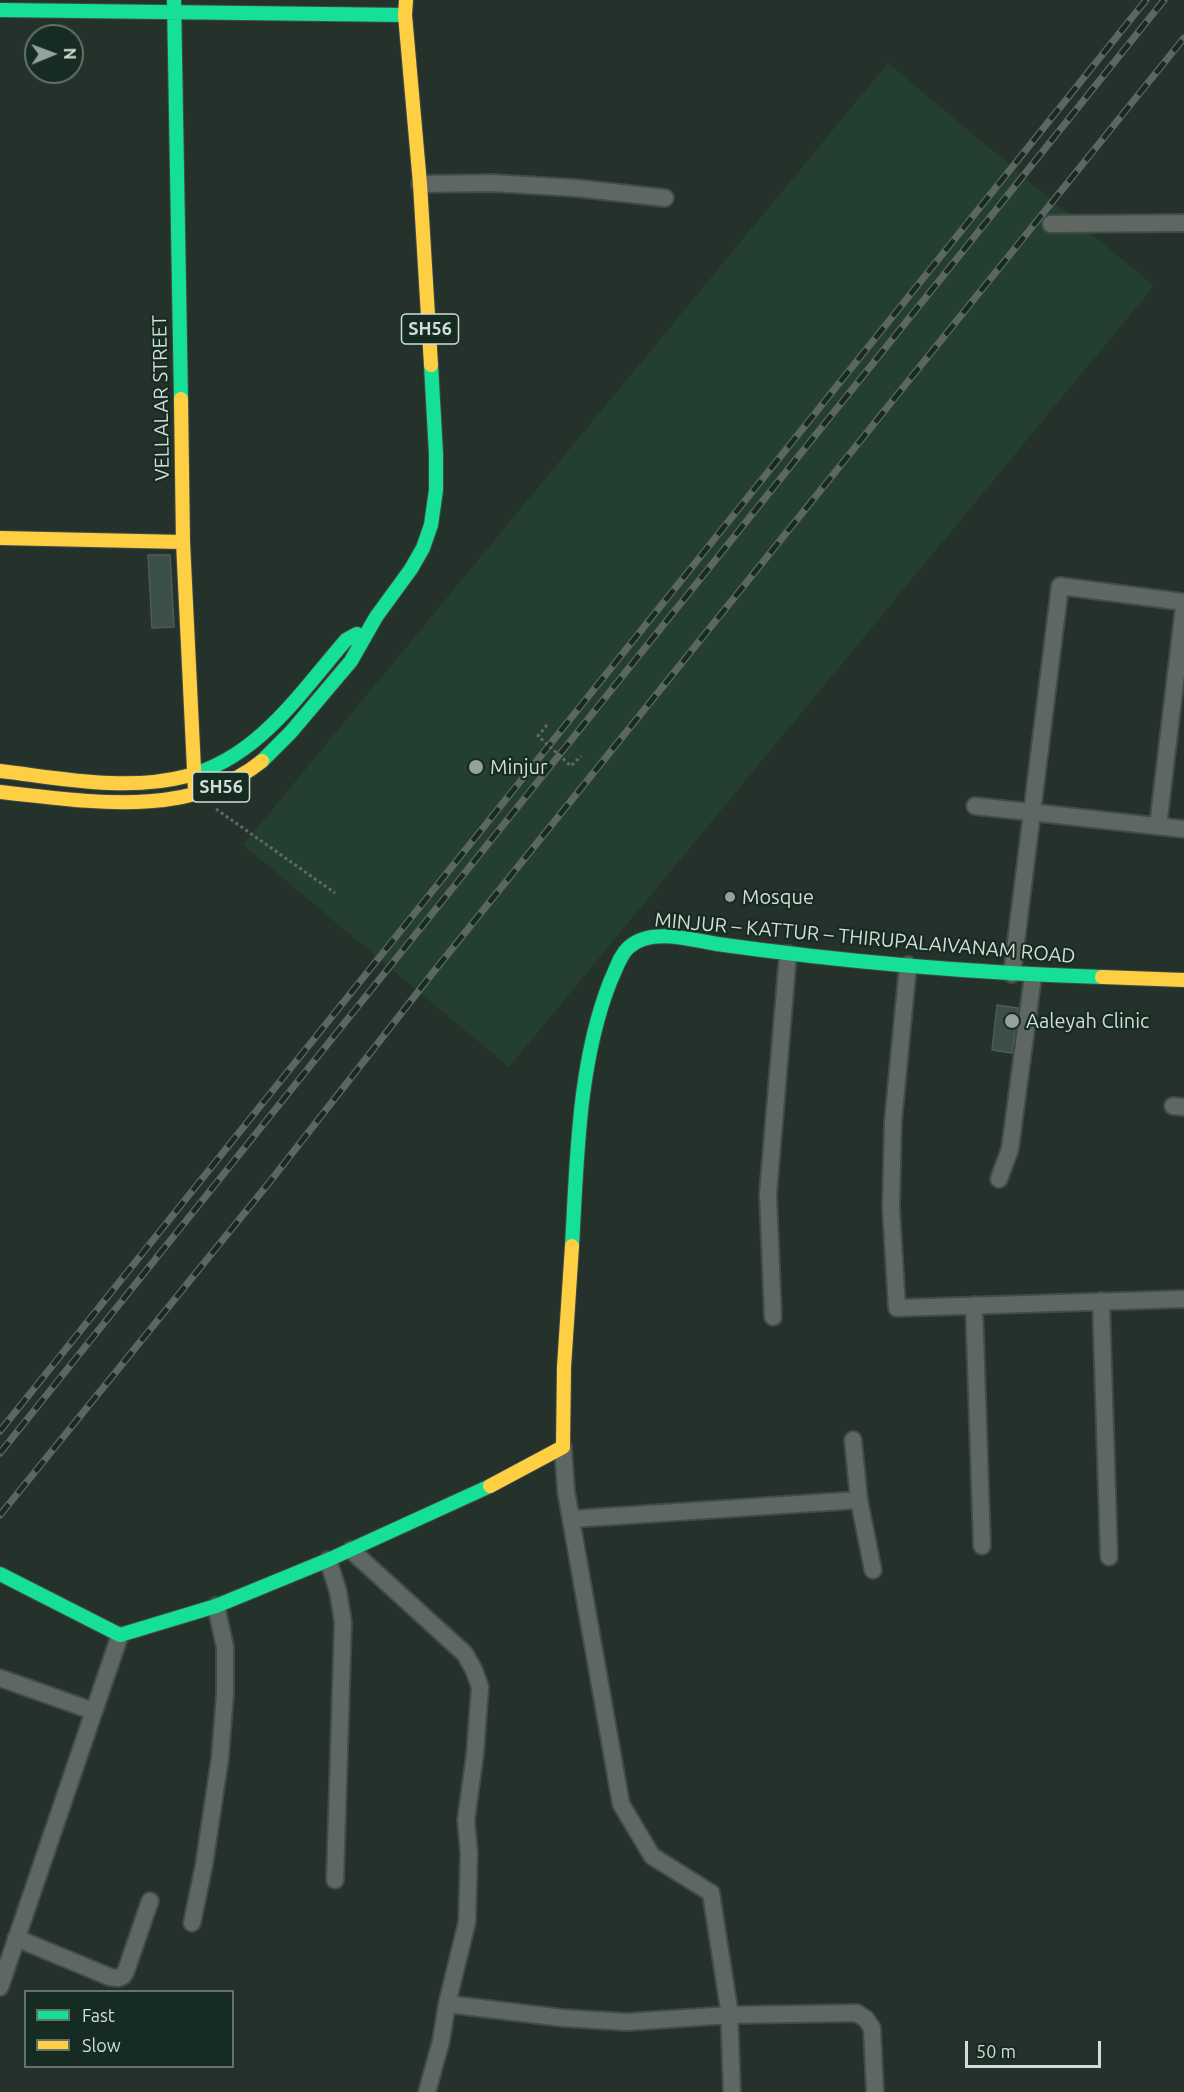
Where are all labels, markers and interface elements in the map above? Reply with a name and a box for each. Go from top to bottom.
north arrow [24,24,84,84]
text: N [61,48,79,60]
road number: SH56 [402,314,458,344]
street label: VELLALAR STREET [148,315,174,481]
place label: Minjur [490,755,548,779]
marker: Minjur [467,758,485,776]
road number: SH56 [192,772,250,802]
place label: Mosque [742,885,814,909]
marker: Mosque [723,890,737,904]
street label: MINJUR – KATTUR – THIRUPALAIVANAM ROAD [653,908,1077,968]
place label: Aaleyah Clinic [1026,1009,1149,1033]
marker: Aaleyah Clinic [1003,1012,1021,1030]
legend [24,1990,234,2068]
text: Fast [82,2005,115,2025]
scale bar [968,2029,1104,2067]
text: Slow [82,2035,121,2055]
text: 50 m [976,2041,1016,2061]

